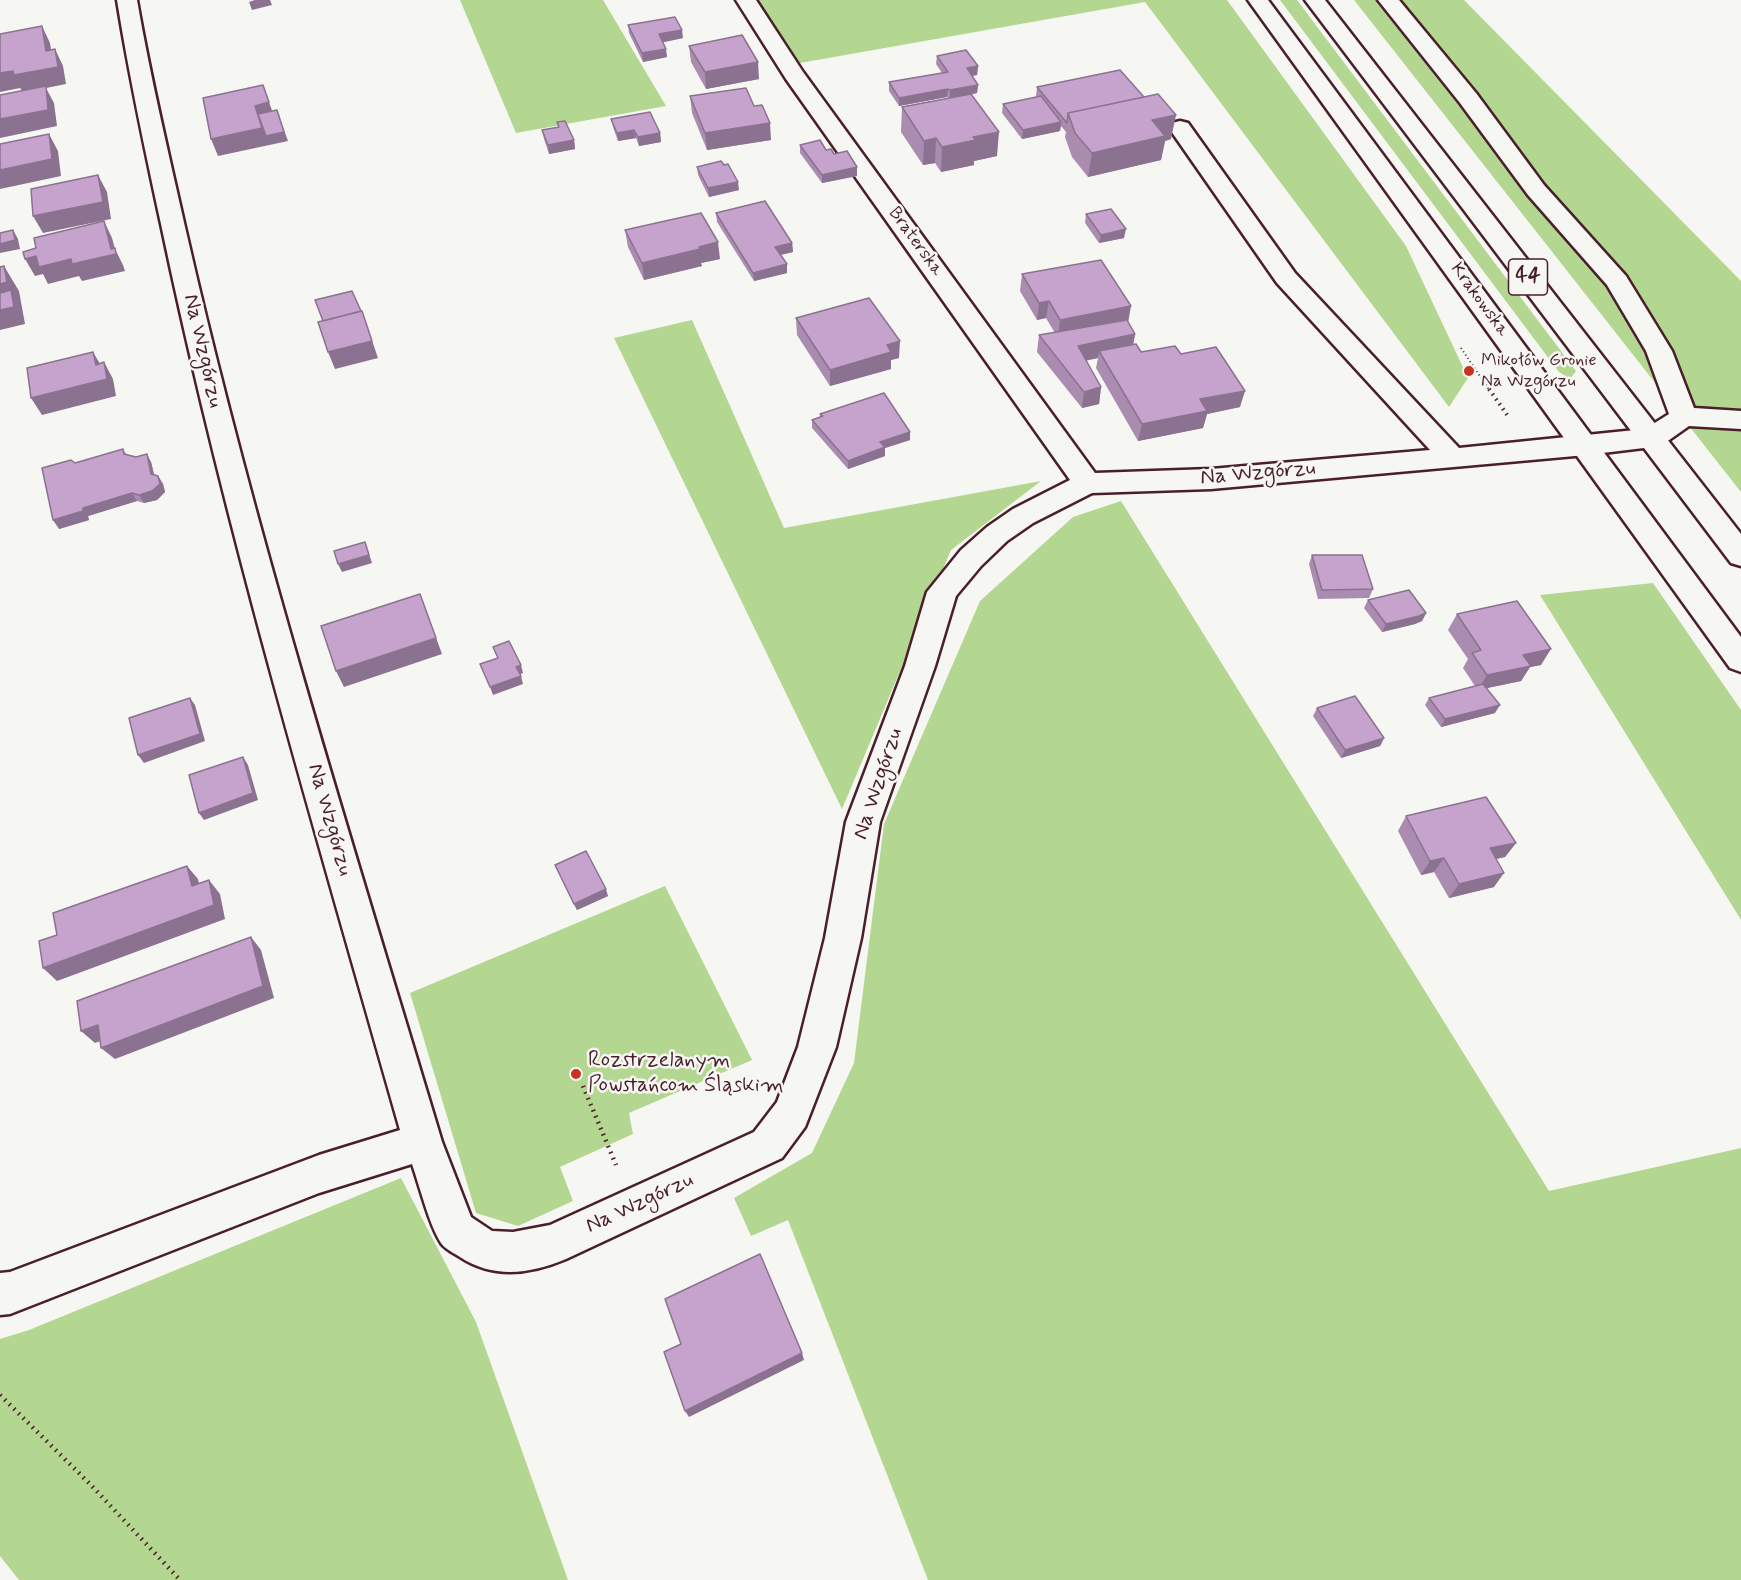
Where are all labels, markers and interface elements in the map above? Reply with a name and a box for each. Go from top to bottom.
street label: Braterska [883,204,947,280]
street label: Krakowska [1445,259,1513,341]
road number: 44 [1508,259,1547,295]
street label: Na Wzgórzu [176,292,228,410]
place label: Mikołów Gronie Na Wzgórzu [1481,350,1597,392]
marker: Mikołów Gronie Na Wzgórzu [1462,364,1476,378]
street label: Na Wzgórzu [1199,456,1317,492]
street label: Na Wzgórzu [849,725,909,843]
street label: Na Wzgórzu [300,761,358,879]
place label: Rozstrzelanym Powstańcom Śląskim [588,1048,784,1100]
marker: Rozstrzelanym Powstańcom Śląskim [569,1067,583,1081]
street label: Na Wzgórzu [582,1168,698,1240]

